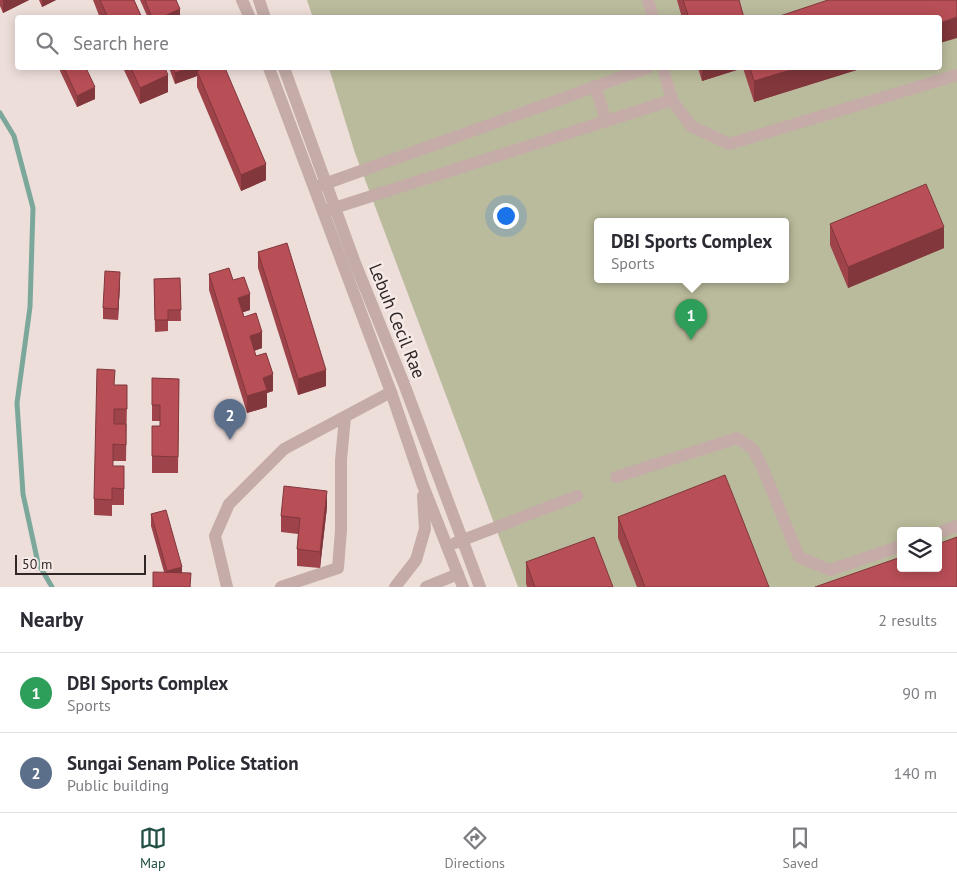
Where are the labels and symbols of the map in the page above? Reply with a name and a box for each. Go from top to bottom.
your location [493,203,519,229]
street label: Lebuh Cecil Rae [364,260,431,382]
pin: 1 [675,299,707,340]
pin: 2 [214,399,246,440]
scale bar [15,552,146,575]

